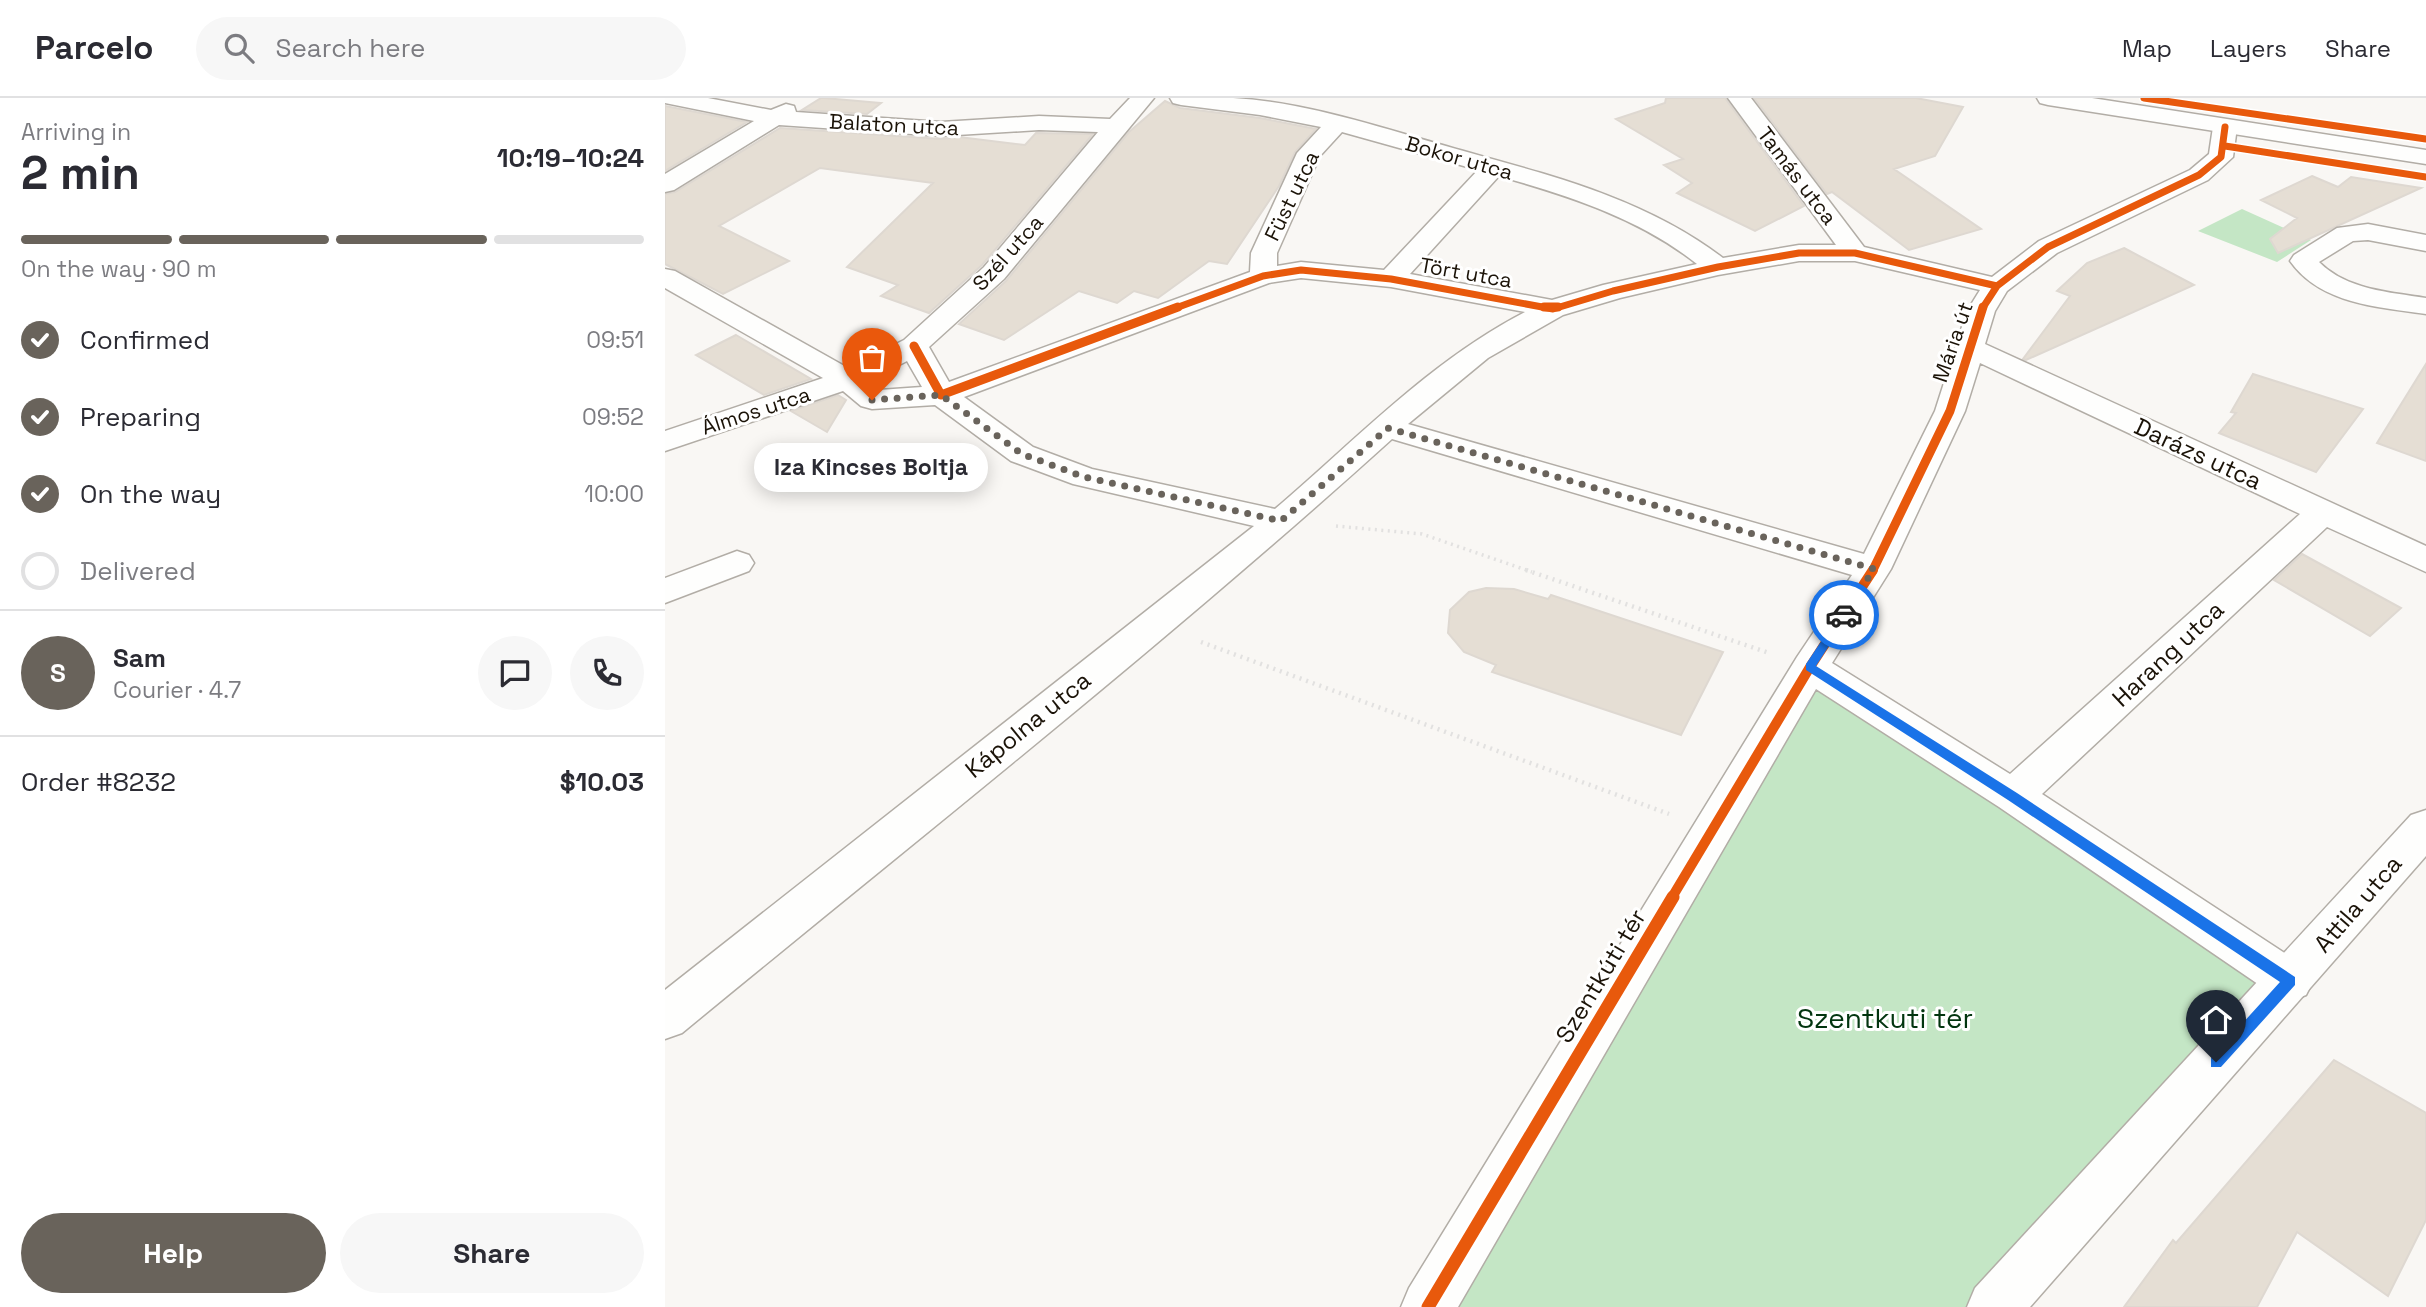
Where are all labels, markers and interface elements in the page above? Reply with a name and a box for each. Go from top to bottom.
search box [196,17,686,80]
text: Parcelo [35,27,154,69]
icon: search [220,29,258,67]
text: Search here [276,31,425,65]
text: Map [2122,33,2172,64]
text: Layers [2210,33,2287,64]
text: Share [2325,33,2391,64]
street label: Balaton utca [829,108,960,141]
text: Arriving in [21,117,131,147]
street label: Tamás utca [1752,121,1843,230]
street label: Bokor utca [1402,129,1516,186]
text: 10:19–10:24 [497,141,644,175]
text: 2 min [21,144,140,202]
street label: Füst utca [1258,146,1325,245]
street label: Szél utca [966,209,1049,296]
street label: Tört utca [1418,251,1514,294]
text: On the way · 90 m [21,254,216,284]
street label: Mária út [1926,298,1979,386]
icon: check [21,321,59,359]
text: Confirmed [80,323,210,357]
text: 09:51 [586,325,644,355]
pin [842,328,902,400]
icon: bag [853,339,891,377]
street label: Álmos utca [698,380,814,441]
icon: check [21,398,59,436]
text: Preparing [80,400,201,434]
text: 09:52 [582,402,644,432]
street label: Darázs utca [2130,411,2267,497]
callout: Iza Kincses Boltja [755,442,989,491]
text: Iza Kincses Boltja [774,452,968,482]
icon: check [21,475,59,513]
text: On the way [80,477,221,511]
text: 10:00 [584,479,644,509]
text: Delivered [80,554,196,588]
courier [1809,580,1879,650]
street label: Harang utca [2105,594,2230,713]
icon: car [1825,596,1863,634]
button: chat [478,636,552,710]
button: phone [570,636,644,710]
text: Sam [113,641,166,675]
text: S [50,656,66,690]
street label: Kápolna utca [959,664,1097,785]
text: Courier · 4.7 [113,675,241,705]
text: Order #8232 [21,765,176,799]
text: $10.03 [560,765,644,799]
street label: Attila utca [2307,848,2409,959]
street label: Szentkúti tér [1548,903,1653,1048]
pin [2186,990,2246,1062]
park label: Szentkuti tér [1797,1000,1973,1036]
icon: home [2197,1001,2235,1039]
button: Help [21,1213,326,1293]
button: Share [340,1213,644,1293]

